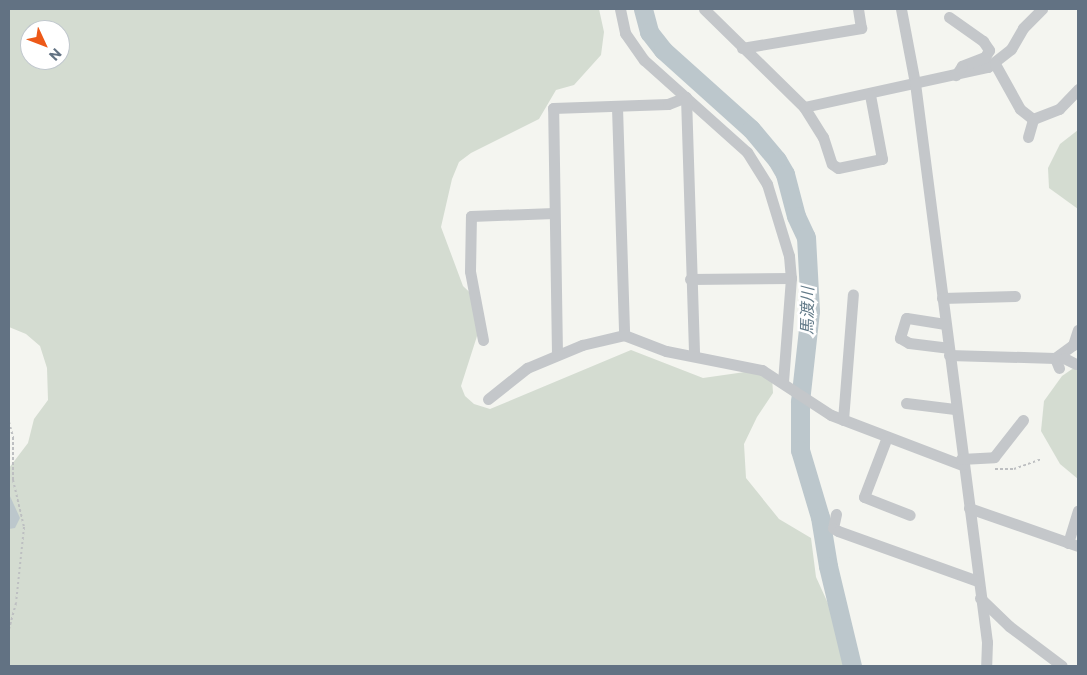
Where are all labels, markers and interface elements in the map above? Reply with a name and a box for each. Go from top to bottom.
north arrow [20,20,70,70]
text: N [46,45,65,65]
water label: 馬渡川 [797,287,817,335]

